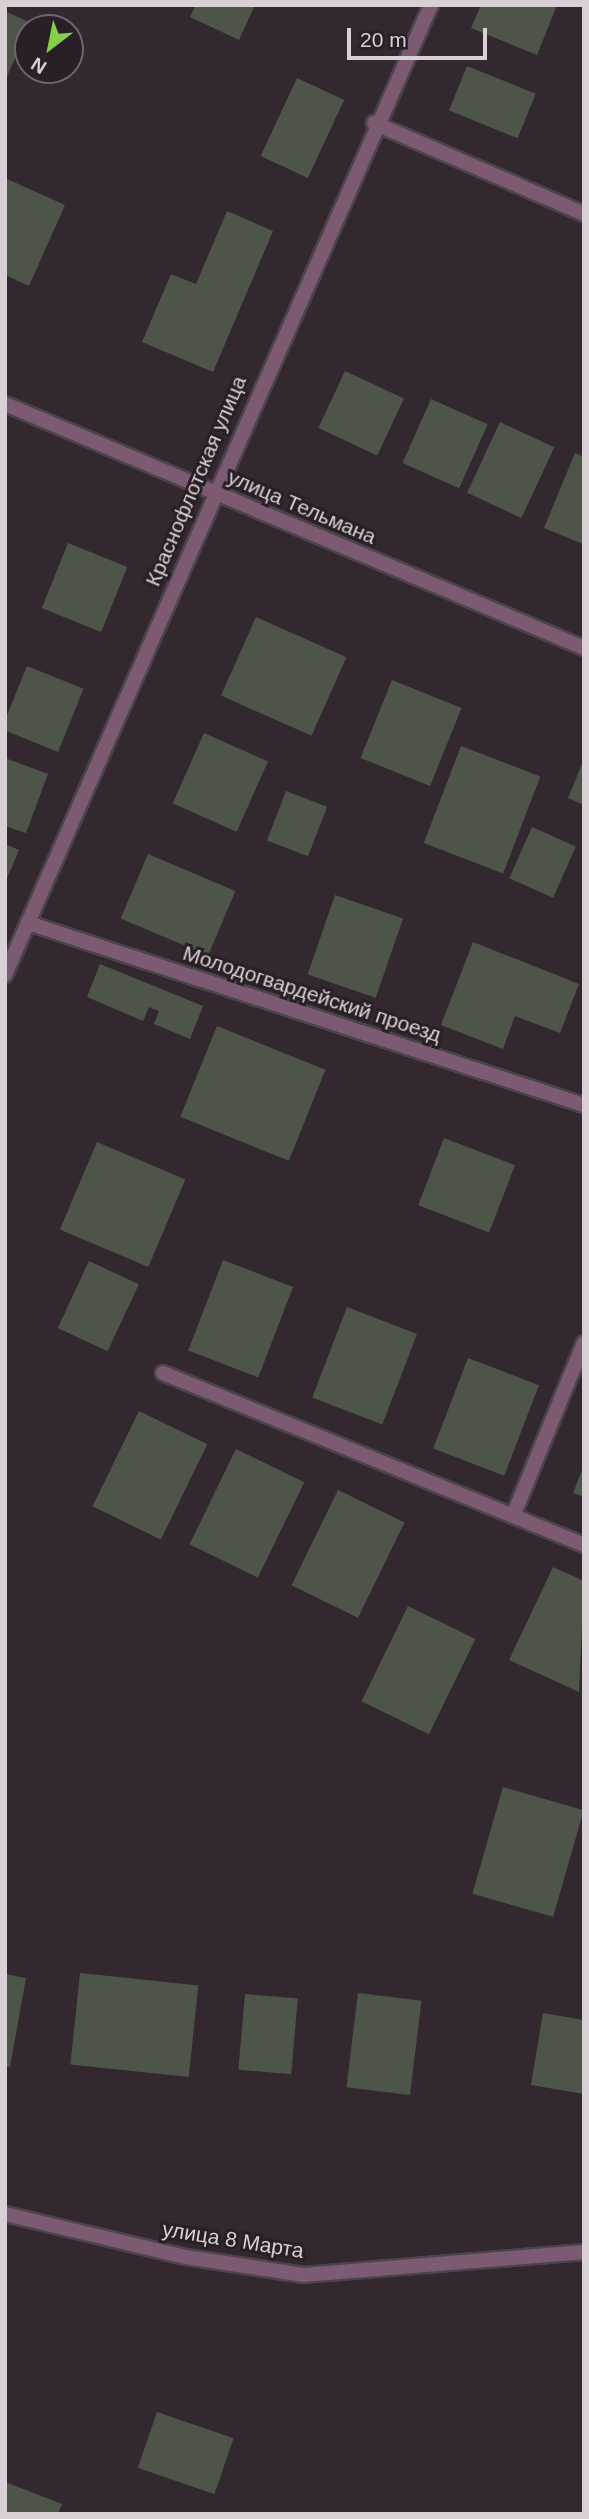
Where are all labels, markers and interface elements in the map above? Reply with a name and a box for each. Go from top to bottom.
north arrow [14,14,84,84]
scale bar [351,14,491,58]
text: 20 m [360,28,407,51]
text: N [27,53,50,78]
street label: Краснофлотская улица [140,372,252,590]
street label: улица Тельмана [224,464,380,550]
street label: Молодогвардейский проезд [180,940,444,1048]
street label: улица 8 Марта [161,2216,305,2264]

